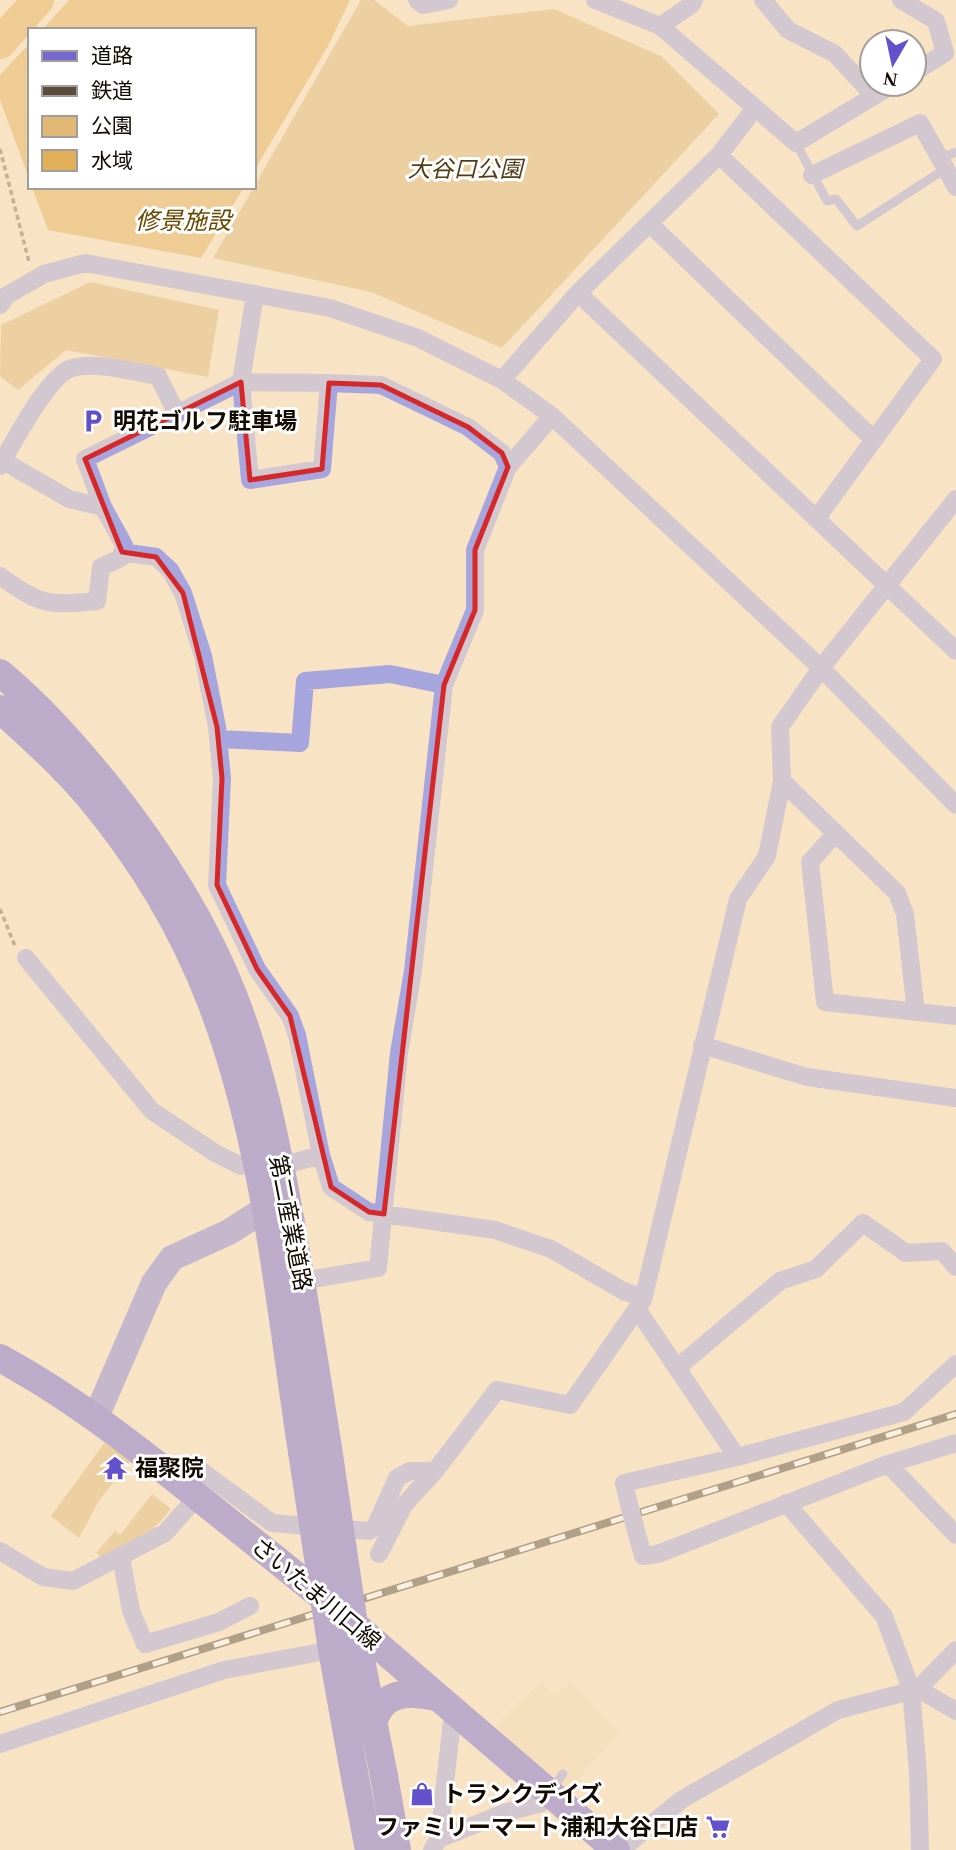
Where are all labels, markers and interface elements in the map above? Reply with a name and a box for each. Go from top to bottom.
legend [28,28,256,189]
north arrow [858,28,928,98]
text: 道路 [91,44,133,68]
text: N [882,68,899,91]
text: 鉄道 [91,79,133,103]
text: 公園 [91,114,133,138]
text: 水域 [91,149,133,173]
park label: 大谷口公園 [408,157,526,182]
water label: 修景施設 [135,208,234,234]
parking icon: 明花ゴルフ駐車場 [79,407,107,435]
place label: 明花ゴルフ駐車場 [113,409,297,434]
street label: 第二産業道路 [265,1153,315,1293]
temple icon: 福聚院 [101,1454,129,1482]
place label: 福聚院 [135,1456,204,1481]
street label: さいたま川口線 [247,1533,385,1655]
shop icon: トランクデイズ [408,1780,436,1808]
place label: トランクデイズ [442,1782,602,1807]
supermarket icon: ファミリーマート浦和大谷口店 [704,1813,732,1841]
place label: ファミリーマート浦和大谷口店 [376,1815,698,1840]

